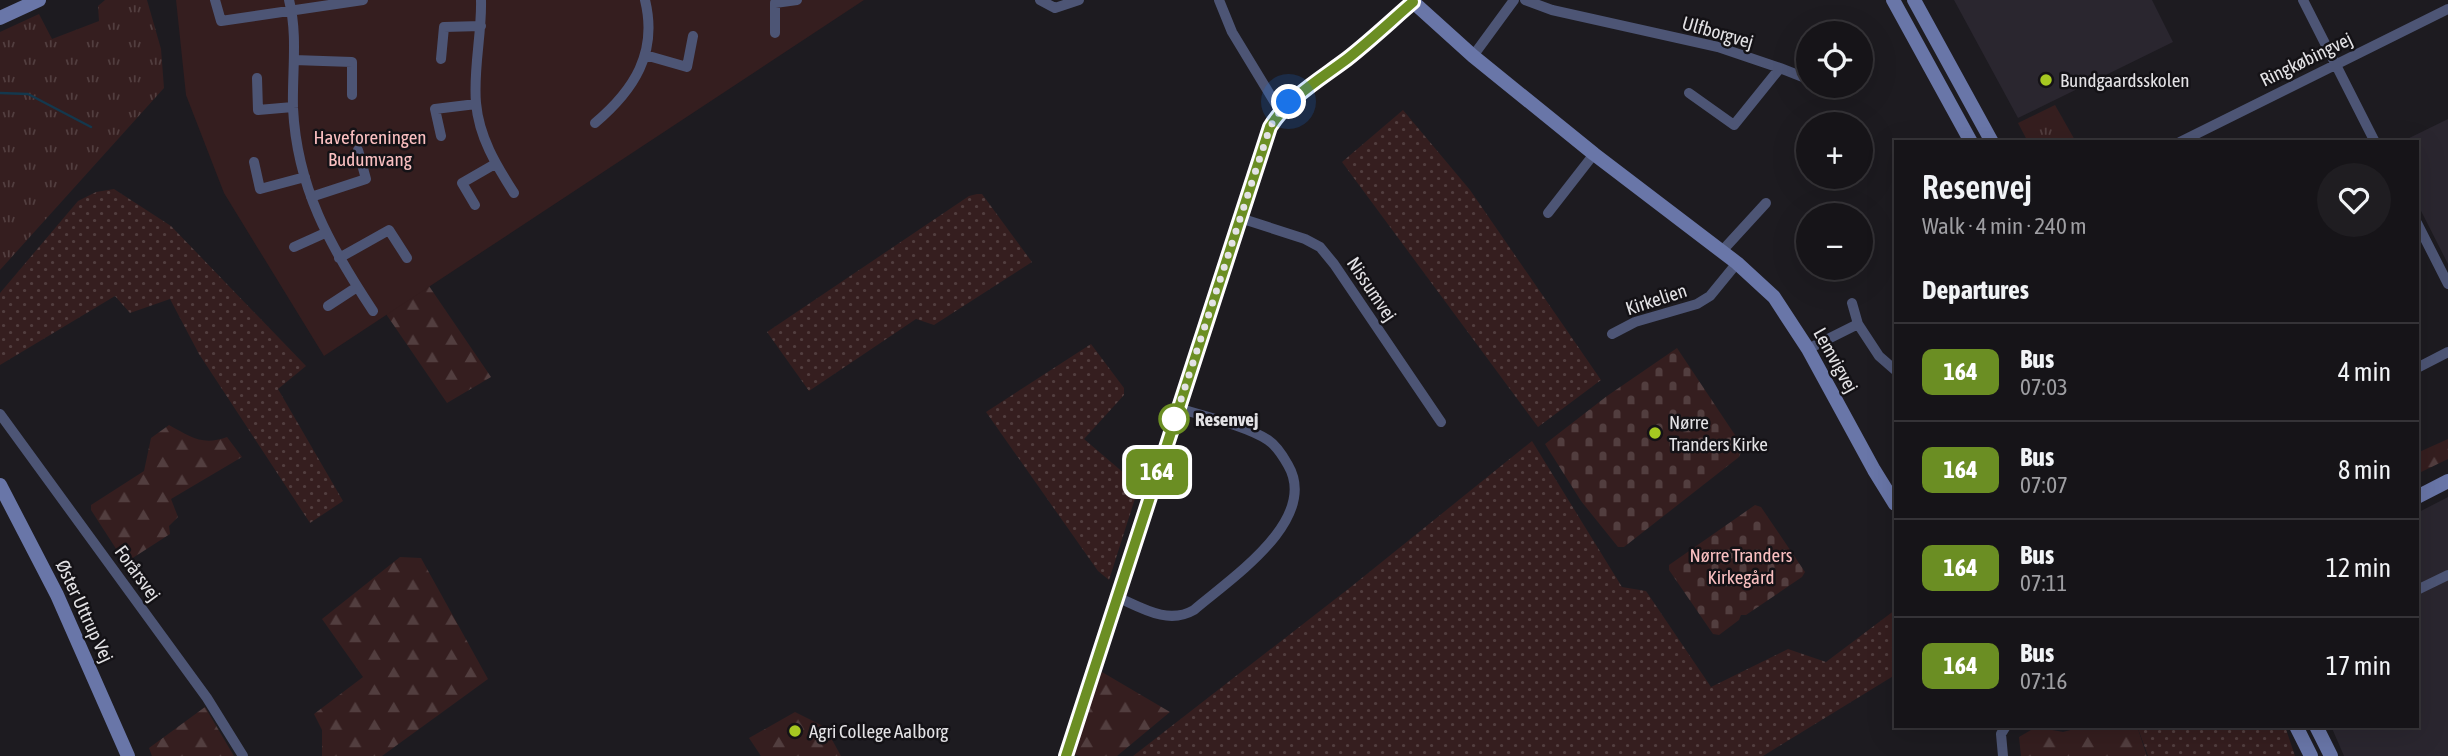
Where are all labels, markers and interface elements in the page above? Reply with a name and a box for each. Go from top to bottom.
street label: Ulfborgvej [1680,11,1756,53]
map controls [1796,21,1873,280]
button: locate [1796,21,1873,98]
street label: Ringkøbingvej [2256,27,2356,91]
place label: Bundgaardsskolen [2060,69,2190,91]
marker: Bundgaardsskolen [2038,72,2054,88]
your location [1271,84,1306,119]
button: + [1796,112,1873,189]
park label: Haveforeningen Budumvang [314,126,426,170]
button: heart [2317,163,2391,237]
text: Resenvej [1922,168,2032,206]
button: − [1796,203,1873,280]
text: Walk · 4 min · 240 m [1922,213,2086,239]
street label: Nissumvej [1343,253,1401,325]
text: Departures [1922,275,2029,305]
street label: Kirkelien [1623,279,1689,319]
street label: Lemvigvej [1809,324,1863,396]
text: Bus [2020,344,2054,374]
text: 4 min [2338,357,2391,387]
text: 164 [1944,358,1977,385]
text: 07:03 [2020,374,2068,400]
marker: Resenvej [1159,404,1189,434]
place label: Resenvej [1195,408,1258,430]
place label: Nørre Tranders Kirke [1669,411,1768,455]
marker: Nørre Tranders Kirke [1647,425,1663,441]
text: Bus [2020,442,2054,472]
line badge: 164 [1117,449,1197,495]
text: 8 min [2338,455,2391,485]
text: 164 [1944,456,1977,483]
text: 164 [1140,458,1174,485]
text: 07:07 [2020,472,2068,498]
text: Bus [2020,540,2054,570]
street label: Forårsvej [111,541,165,605]
park label: Nørre Tranders Kirkegård [1690,544,1793,588]
text: 12 min [2326,553,2391,583]
text: 164 [1944,554,1977,581]
street label: Øster Uttrup Vej [52,556,118,666]
text: 07:11 [2020,570,2067,596]
text: Bus [2020,638,2054,668]
text: 17 min [2326,651,2391,681]
text: 164 [1944,652,1977,679]
text: 07:16 [2020,668,2067,694]
place label: Agri College Aalborg [809,720,949,742]
marker: Agri College Aalborg [787,723,803,739]

